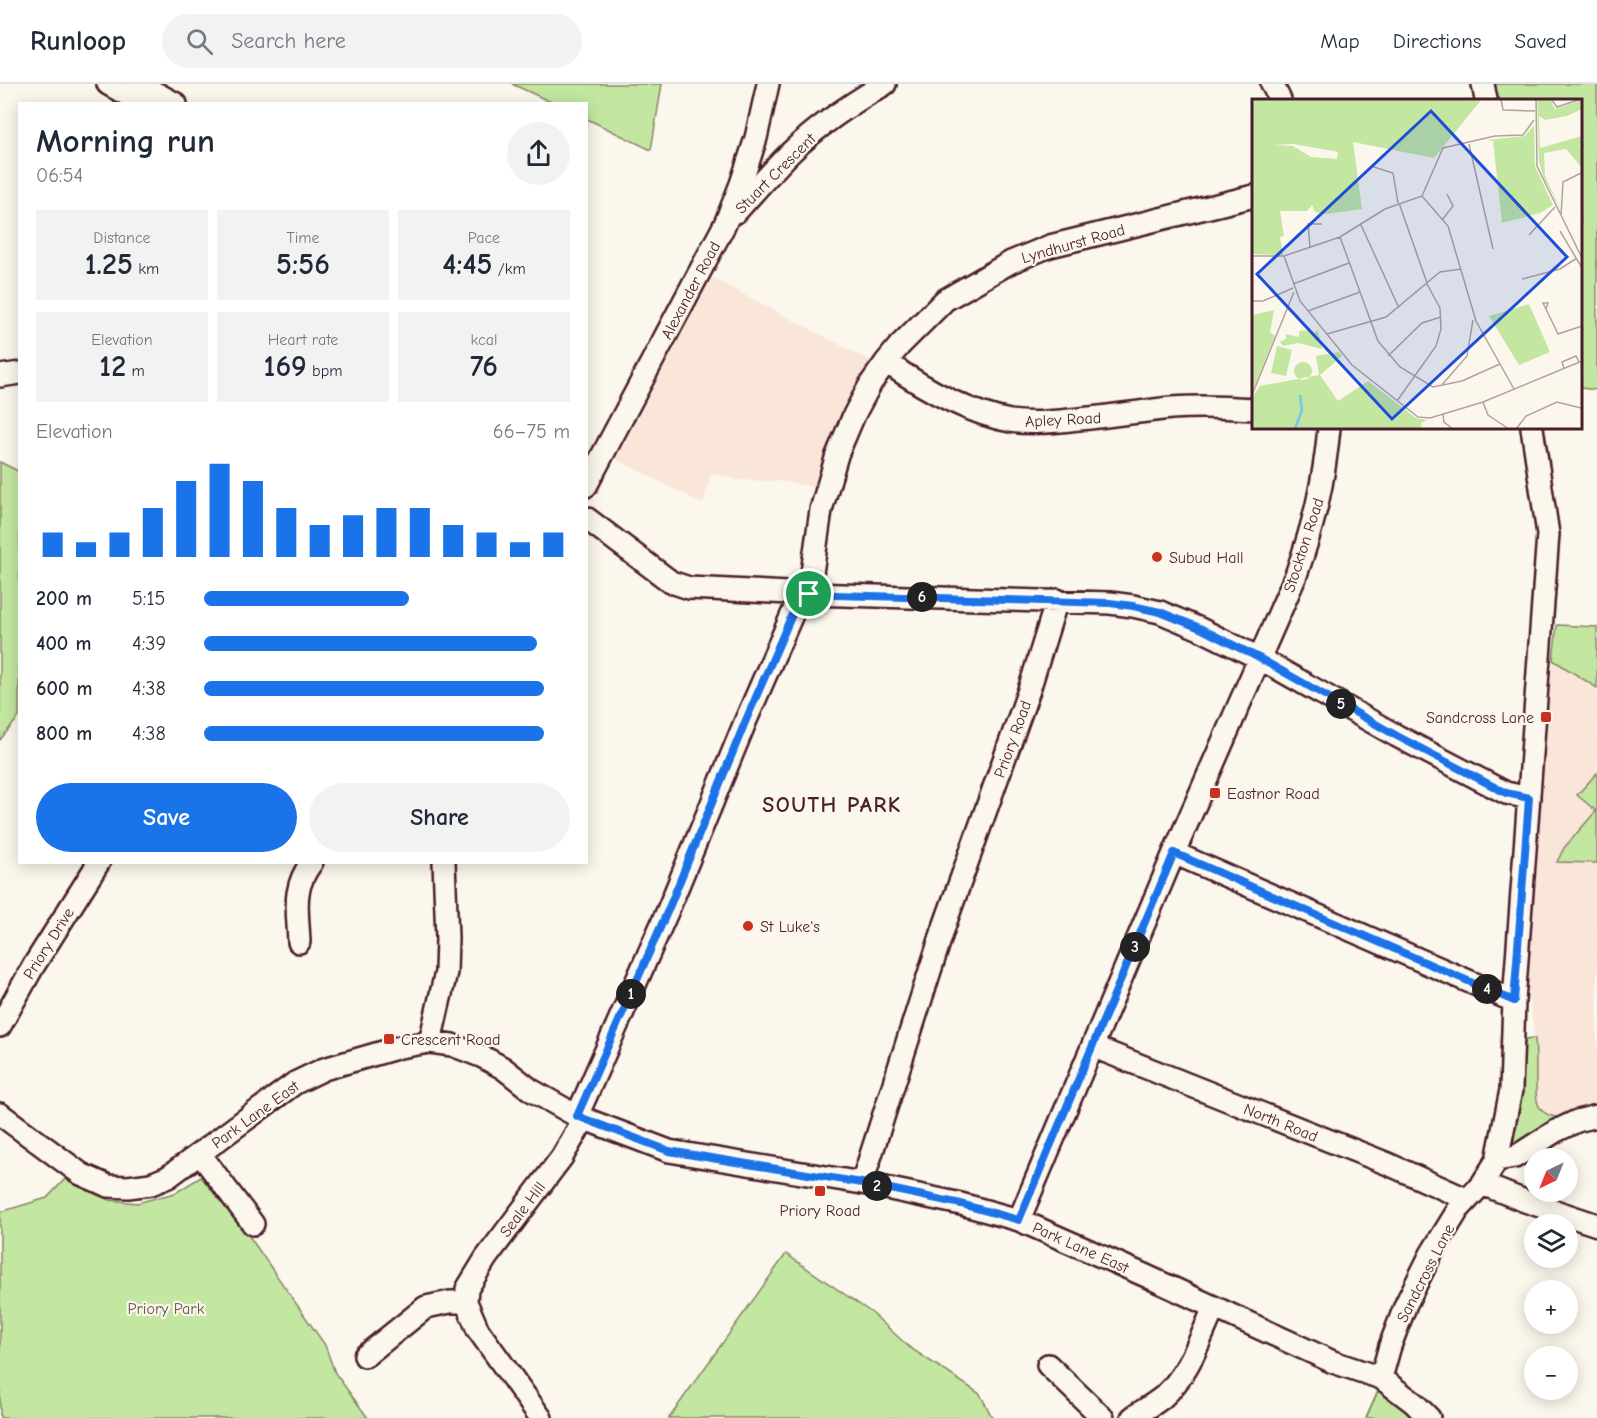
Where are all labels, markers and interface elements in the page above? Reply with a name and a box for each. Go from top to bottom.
search box [162,14,582,68]
text: Runloop [30,25,126,57]
icon: search [183,25,216,58]
text: Search here [231,28,346,54]
text: Map [1320,29,1360,53]
text: Directions [1393,29,1482,53]
text: Saved [1515,29,1567,53]
inset map [1252,99,1582,429]
text: Morning run [36,122,215,160]
button: share [507,122,570,185]
street label: Stuart Crescent [732,130,820,217]
text: 06:54 [36,164,83,187]
street label: Lyndhurst Road [1020,221,1127,267]
text: Distance [93,229,151,247]
text: Time [286,229,320,247]
text: Pace [468,229,500,247]
street label: Alexander Road [658,239,724,342]
text: 1.25 [85,247,133,282]
text: 5:56 [276,247,330,282]
text: 4:45 [442,247,492,282]
text: km [133,260,159,278]
text: /km [492,260,526,278]
text: Elevation [91,331,153,349]
text: Heart rate [268,331,338,349]
text: kcal [471,331,497,349]
text: 12 [99,349,126,384]
text: 169 [264,349,307,384]
text: 76 [470,349,498,384]
text: m [126,362,145,380]
text: bpm [307,362,342,380]
street label: Apley Road [1024,409,1102,431]
text: Elevation [36,420,113,443]
text: 66–75 m [493,420,570,443]
street label: Stockton Road [1280,496,1328,595]
place label: Subud Hall [1169,549,1243,567]
marker: Subud Hall [1150,550,1164,564]
pin [783,568,834,619]
icon: arrive [792,577,825,610]
pin: 6 [907,582,937,612]
text: 200 m [36,587,92,610]
text: 5:15 [132,587,165,610]
text: 6 [918,588,926,606]
text: 400 m [36,632,91,655]
text: 4:39 [132,632,166,655]
text: 600 m [36,677,92,700]
text: 4:38 [132,677,166,700]
pin: 5 [1326,689,1356,719]
text: 5 [1337,695,1345,713]
street label: Priory Road [991,698,1035,780]
place label: Sandcross Lane [1426,709,1534,727]
marker: Sandcross Lane [1539,710,1553,724]
text: 800 m [36,722,92,745]
text: 4:38 [132,722,166,745]
button: Save [36,783,297,852]
button: Share [309,783,570,852]
place label: Eastnor Road [1227,785,1320,803]
marker: Eastnor Road [1208,786,1222,800]
district label: SOUTH PARK [762,792,902,818]
street label: Priory Drive [20,905,78,983]
place label: St Luke's [760,918,820,936]
marker: St Luke's [741,919,755,933]
pin: 3 [1120,932,1150,962]
text: 3 [1131,938,1139,956]
pin: 4 [1472,974,1502,1004]
pin: 1 [616,979,646,1009]
text: 4 [1483,980,1491,998]
text: 1 [628,985,634,1003]
place label: Crescent Road [401,1031,501,1049]
marker: Crescent Road [382,1032,396,1046]
street label: Park Lane East [209,1077,303,1152]
street label: North Road [1241,1100,1320,1146]
north arrow [1524,1148,1578,1202]
map controls [1524,1148,1578,1400]
pin: 2 [862,1171,892,1201]
text: 2 [873,1177,881,1195]
street label: Seale Hill [496,1179,549,1241]
marker: Priory Road [813,1184,827,1198]
place label: Priory Road [780,1202,860,1220]
button: layers [1524,1214,1578,1268]
street label: Park Lane East [1030,1219,1132,1277]
street label: Sandcross Lane [1393,1221,1458,1326]
button: + [1524,1280,1578,1334]
park label: Priory Park [128,1300,205,1318]
button: − [1524,1346,1578,1400]

